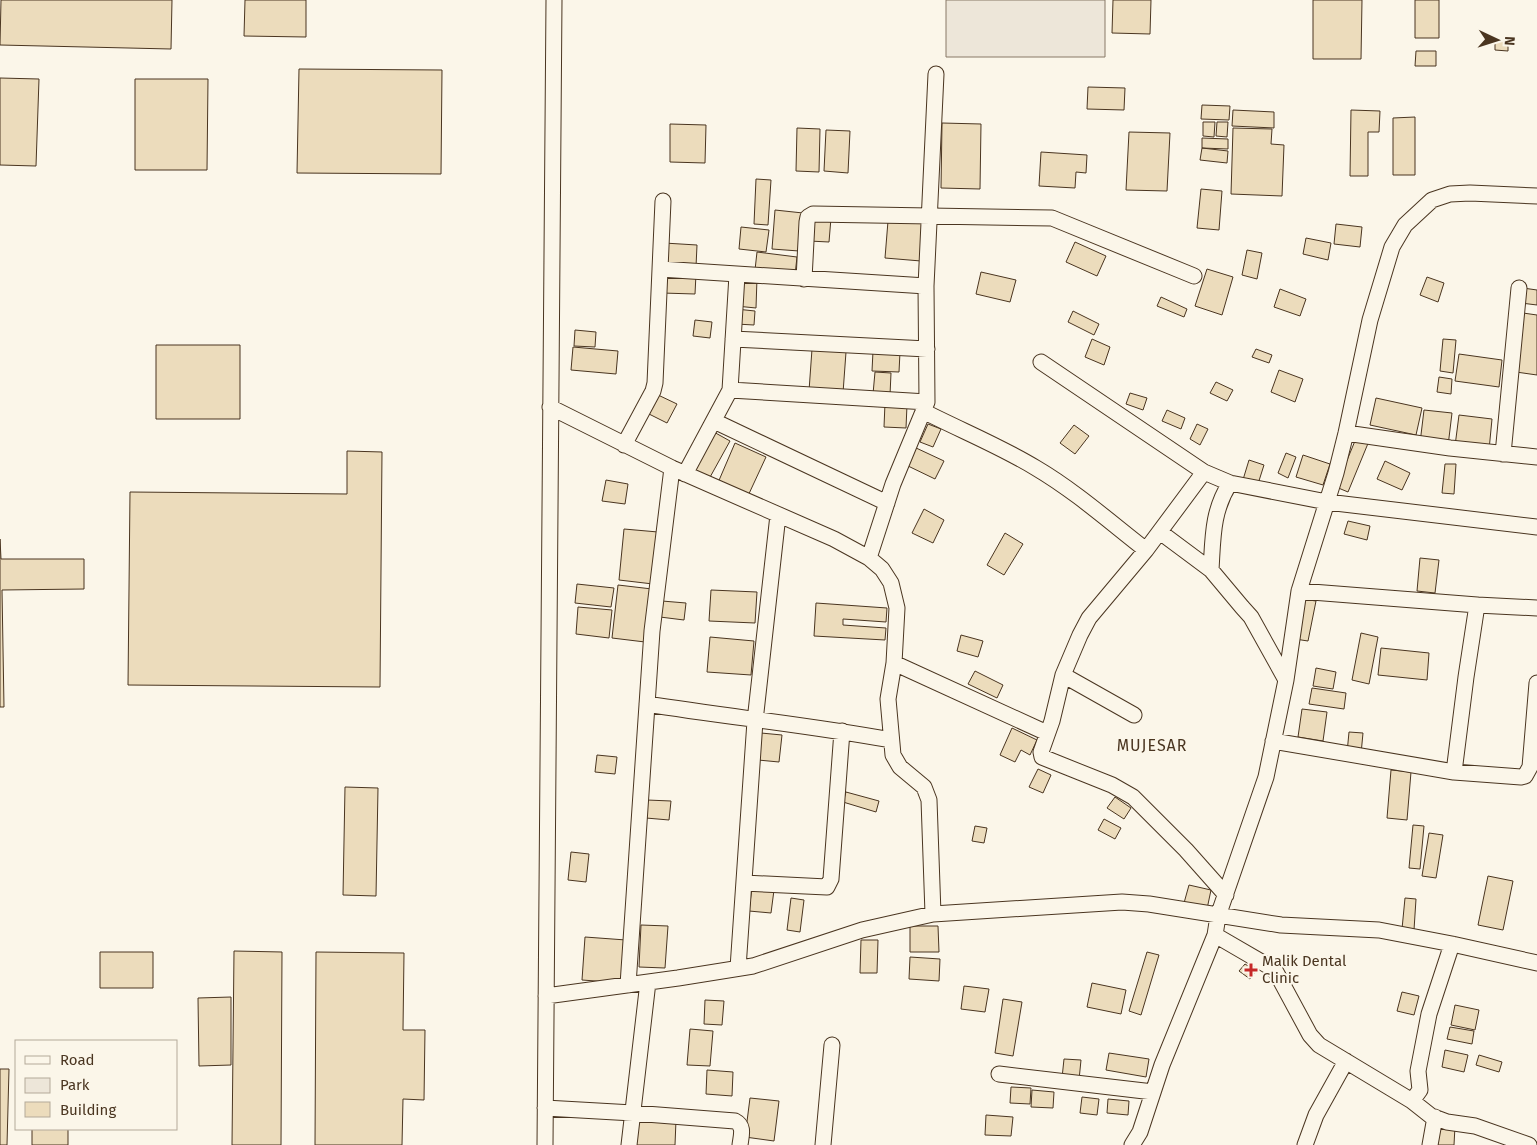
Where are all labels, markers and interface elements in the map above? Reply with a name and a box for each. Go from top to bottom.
north arrow [1472,15,1522,65]
text: N [1501,36,1518,46]
district label: MUJESAR [1117,736,1187,755]
place label: Malik Dental Clinic [1262,952,1347,987]
marker: Malik Dental Clinic [1244,963,1258,977]
legend [15,1040,178,1130]
text: Road [60,1051,95,1069]
text: Park [60,1076,90,1094]
text: Building [60,1101,116,1119]

